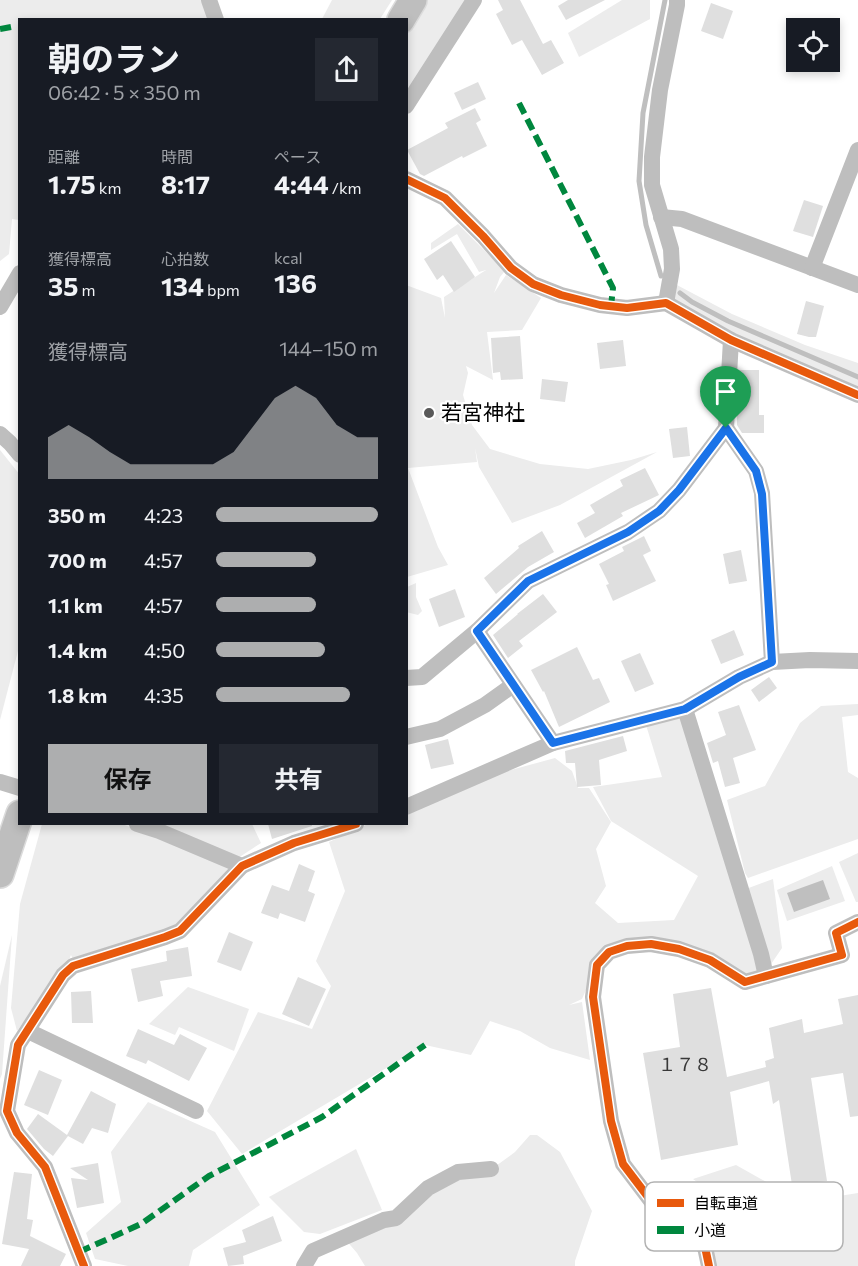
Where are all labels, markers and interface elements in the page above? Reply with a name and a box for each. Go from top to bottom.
map controls [786,18,840,72]
button: locate [786,18,840,72]
text: 朝のラン [48,37,180,78]
button: share [315,38,378,101]
text: 06:42 · 5 × 350 m [48,80,201,104]
text: 距離 [48,147,80,166]
text: 時間 [161,147,193,166]
text: ペース [274,147,321,166]
text: 1.75 [48,168,96,199]
text: 8:17 [161,168,210,199]
text: 4:44 [274,168,329,199]
text: km [96,178,121,197]
text: /km [329,178,362,197]
text: kcal [274,248,303,267]
text: 獲得標高 [48,249,112,268]
text: 心拍数 [161,249,209,268]
text: 136 [274,267,317,298]
text: 35 [48,270,78,301]
text: 134 [161,270,204,301]
text: m [78,280,95,299]
text: bpm [204,280,240,299]
text: 144–150 m [279,336,378,360]
text: 獲得標高 [48,339,128,363]
pin [700,366,751,428]
icon: arrive [709,375,742,408]
place label: 若宮神社 [441,399,525,424]
marker: 若宮神社 [422,406,436,420]
text: 350 m [48,503,106,527]
text: 4:23 [144,503,183,527]
text: 700 m [48,548,107,572]
text: 4:57 [144,548,183,572]
text: 1.1 km [48,593,103,617]
text: 4:57 [144,593,183,617]
text: 1.4 km [48,638,107,662]
text: 4:50 [144,638,185,662]
text: 1.8 km [48,683,107,707]
text: 4:35 [144,683,184,707]
button: 保存 [48,744,207,813]
button: 共有 [219,744,378,813]
house number: １７８ [658,1053,712,1075]
legend [645,1182,843,1251]
text: 自転車道 [694,1193,758,1212]
text: 小道 [694,1220,726,1239]

